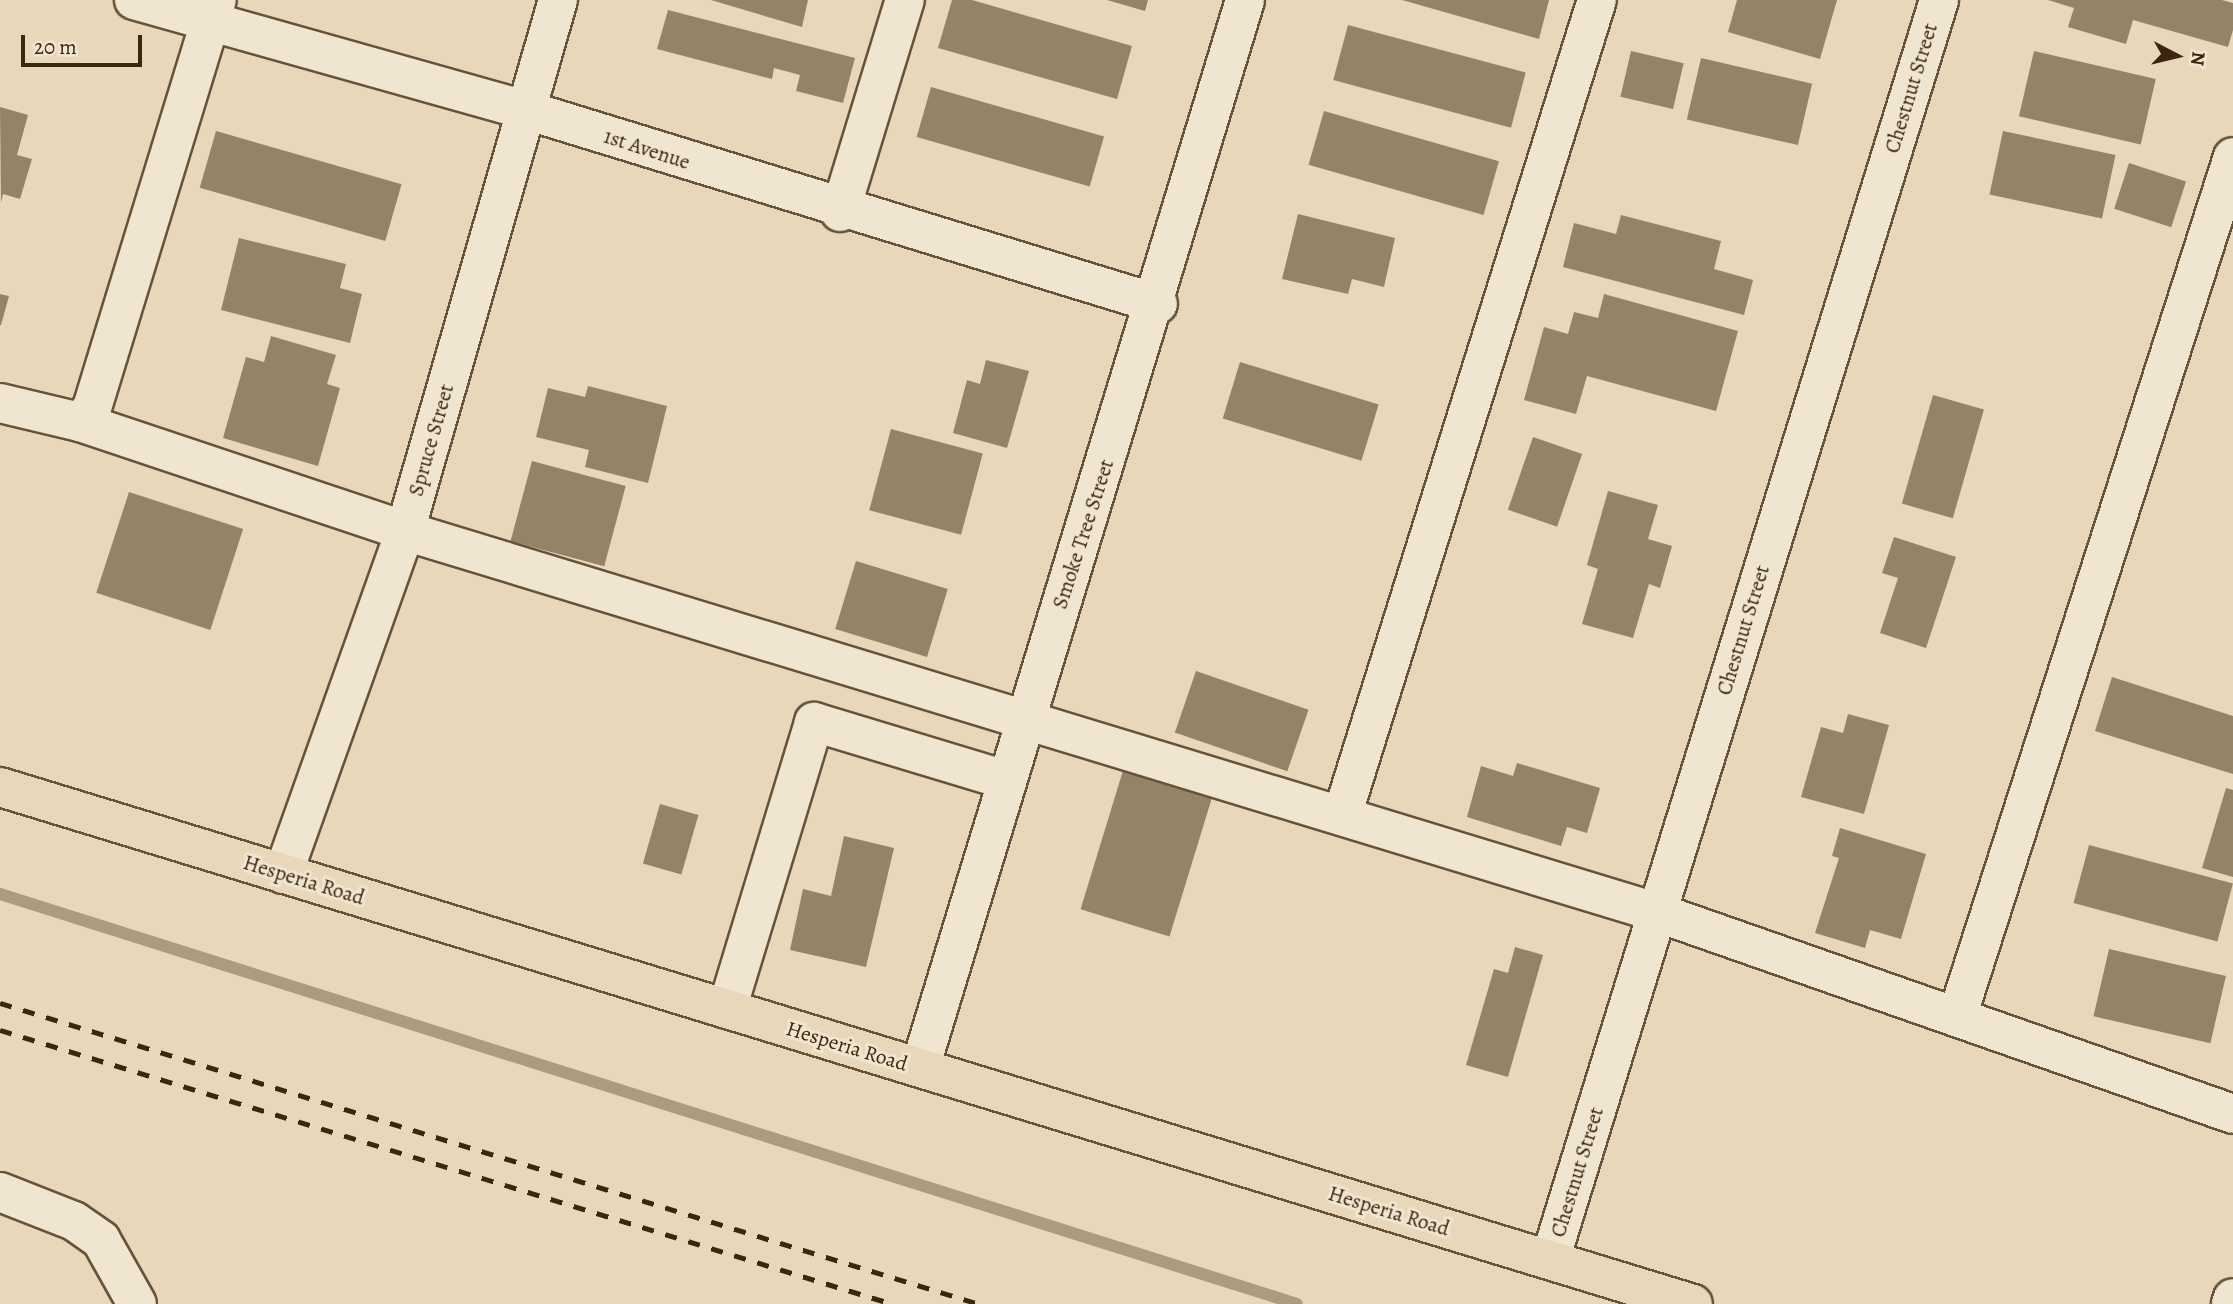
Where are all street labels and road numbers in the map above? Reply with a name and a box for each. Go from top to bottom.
street label: Chestnut Street [1879,20,1943,156]
street label: 1st Avenue [601,123,693,175]
street label: Spruce Street [403,381,459,499]
street label: Smoke Tree Street [1047,456,1119,612]
street label: Chestnut Street [1711,562,1775,698]
street label: Hesperia Road [240,850,368,910]
street label: Hesperia Road [783,1016,911,1076]
street label: Chestnut Street [1545,1104,1609,1240]
street label: Hesperia Road [1325,1181,1453,1241]

